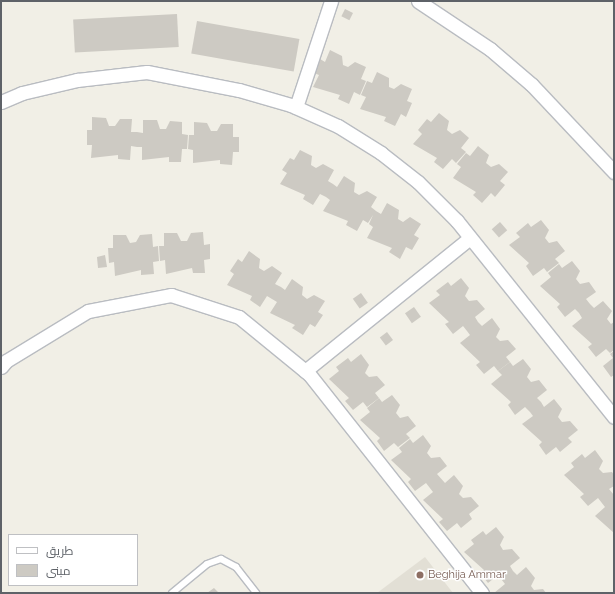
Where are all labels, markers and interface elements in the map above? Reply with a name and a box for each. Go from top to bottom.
legend [8,534,138,586]
text: طريق [46,544,73,558]
text: مبنى [46,564,71,578]
place label: Beghija Ammar [428,568,506,582]
marker: Beghija Ammar [415,570,425,580]

